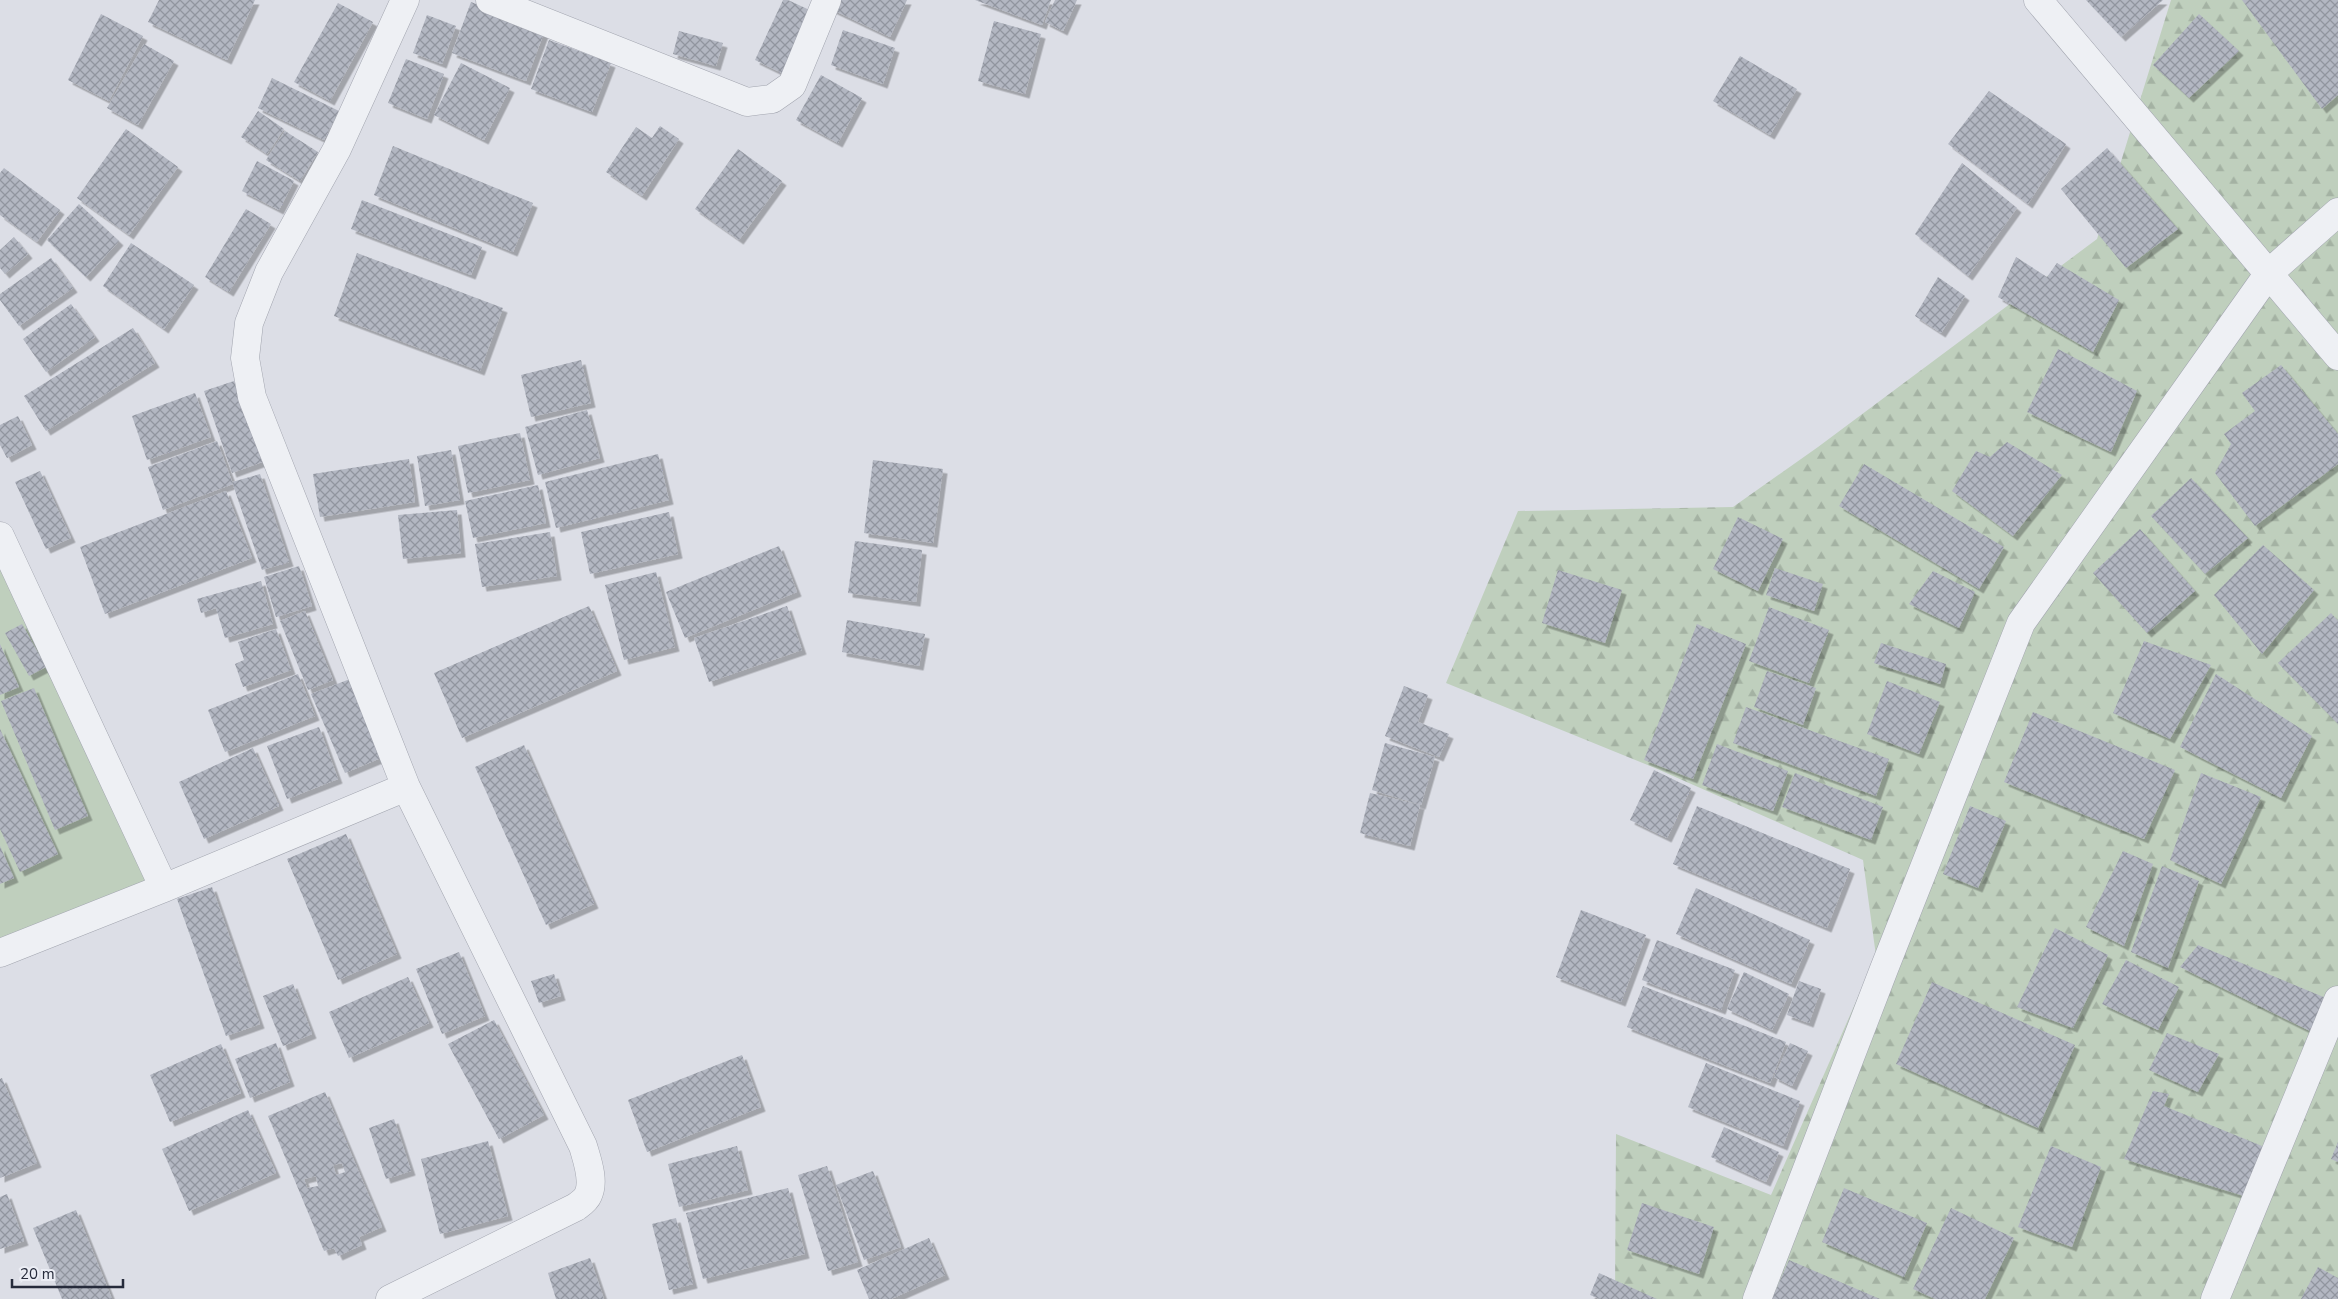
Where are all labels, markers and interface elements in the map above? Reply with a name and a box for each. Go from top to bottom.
scale bar [12,1256,124,1288]
text: 20 m [20,1264,55,1284]

